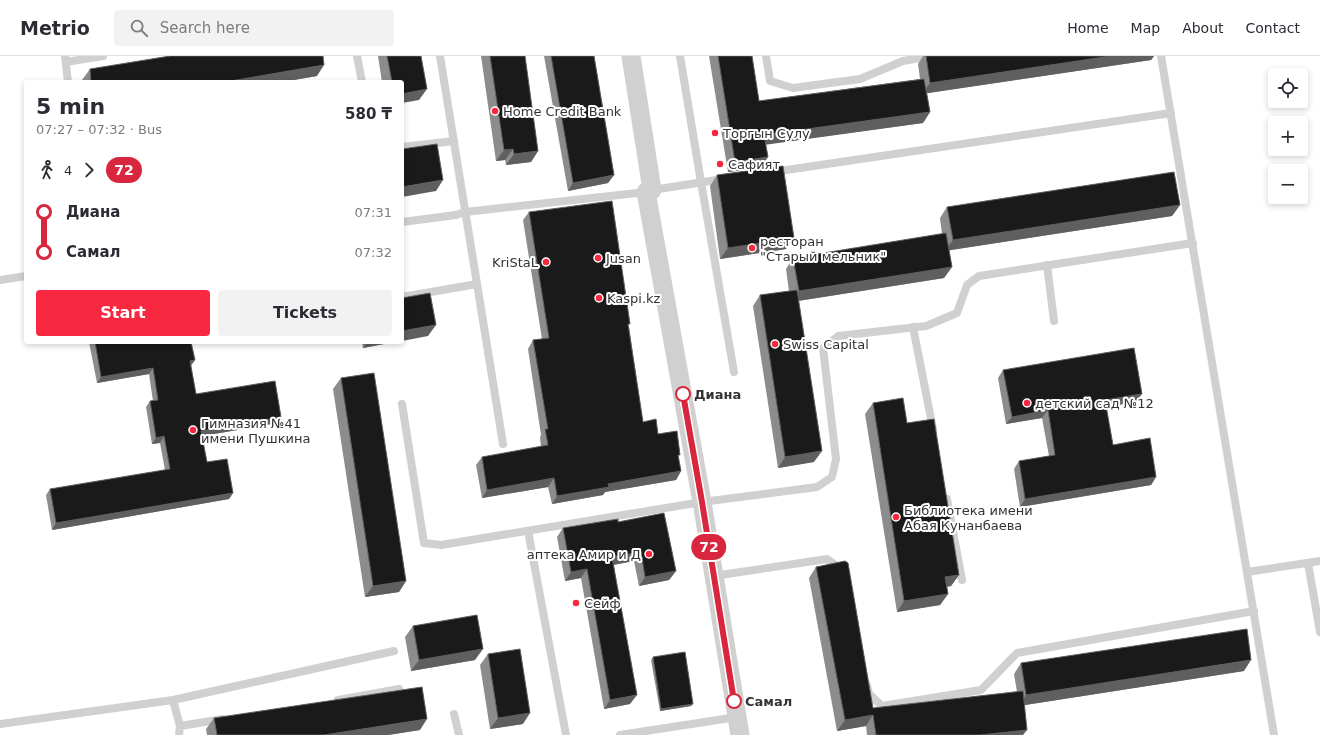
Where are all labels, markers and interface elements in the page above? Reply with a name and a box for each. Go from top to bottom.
search box [114,10,394,46]
text: Metrio [20,17,90,39]
icon: search [128,17,150,39]
text: Search here [160,19,250,37]
text: Home [1067,20,1109,36]
text: Map [1131,20,1160,36]
text: About [1182,20,1224,36]
text: Contact [1246,20,1300,36]
map controls [1268,68,1308,204]
button: locate [1268,68,1308,108]
text: 5 min [36,94,105,119]
place label: Home Credit Bank [503,104,622,119]
text: 580 ₸ [345,105,392,123]
marker: Home Credit Bank [490,106,500,116]
button: + [1268,116,1308,156]
text: 07:27 – 07:32 · Bus [36,122,162,137]
place label: Торгын Сулу [722,126,810,141]
marker: Торгын Сулу [710,128,720,138]
place label: Сафият [728,157,780,172]
icon: walk [36,159,58,181]
icon: forward [78,159,100,181]
marker: Сафият [715,159,725,169]
text: 72 [114,162,134,178]
text: 4 [64,163,72,178]
button: − [1268,164,1308,204]
text: Диана [66,203,120,221]
text: 07:31 [355,205,392,220]
place label: ресторан "Старый мельник" [760,234,886,264]
text: Самал [66,243,121,261]
marker: ресторан "Старый мельник" [747,243,757,253]
text: 07:32 [355,245,392,260]
place label: Jusan [605,251,641,266]
marker: Jusan [593,253,603,263]
place label: KriStaL [492,255,539,270]
marker: KriStaL [541,257,551,267]
button: Start [36,290,210,336]
button: Tickets [218,290,392,336]
place label: Kaspi.kz [607,291,661,306]
marker: Kaspi.kz [594,293,604,303]
place label: Swiss Capital [783,337,869,352]
marker: Swiss Capital [770,339,780,349]
marker: Диана [675,386,691,402]
place label: Диана [694,387,741,402]
place label: детский сад №12 [1035,396,1154,411]
marker: детский сад №12 [1022,398,1032,408]
place label: Гимназия №41 имени Пушкина [201,416,310,446]
marker: Гимназия №41 имени Пушкина [188,425,198,435]
place label: Библиотека имени Абая Кунанбаева [904,503,1033,533]
marker: Библиотека имени Абая Кунанбаева [891,512,901,522]
line badge: 72 [691,534,727,560]
text: 72 [699,539,719,555]
place label: аптека Амир и Д [527,547,641,562]
marker: аптека Амир и Д [644,549,654,559]
place label: Сейф [584,596,621,611]
marker: Сейф [571,598,581,608]
marker: Самал [726,693,742,709]
place label: Самал [745,694,792,709]

